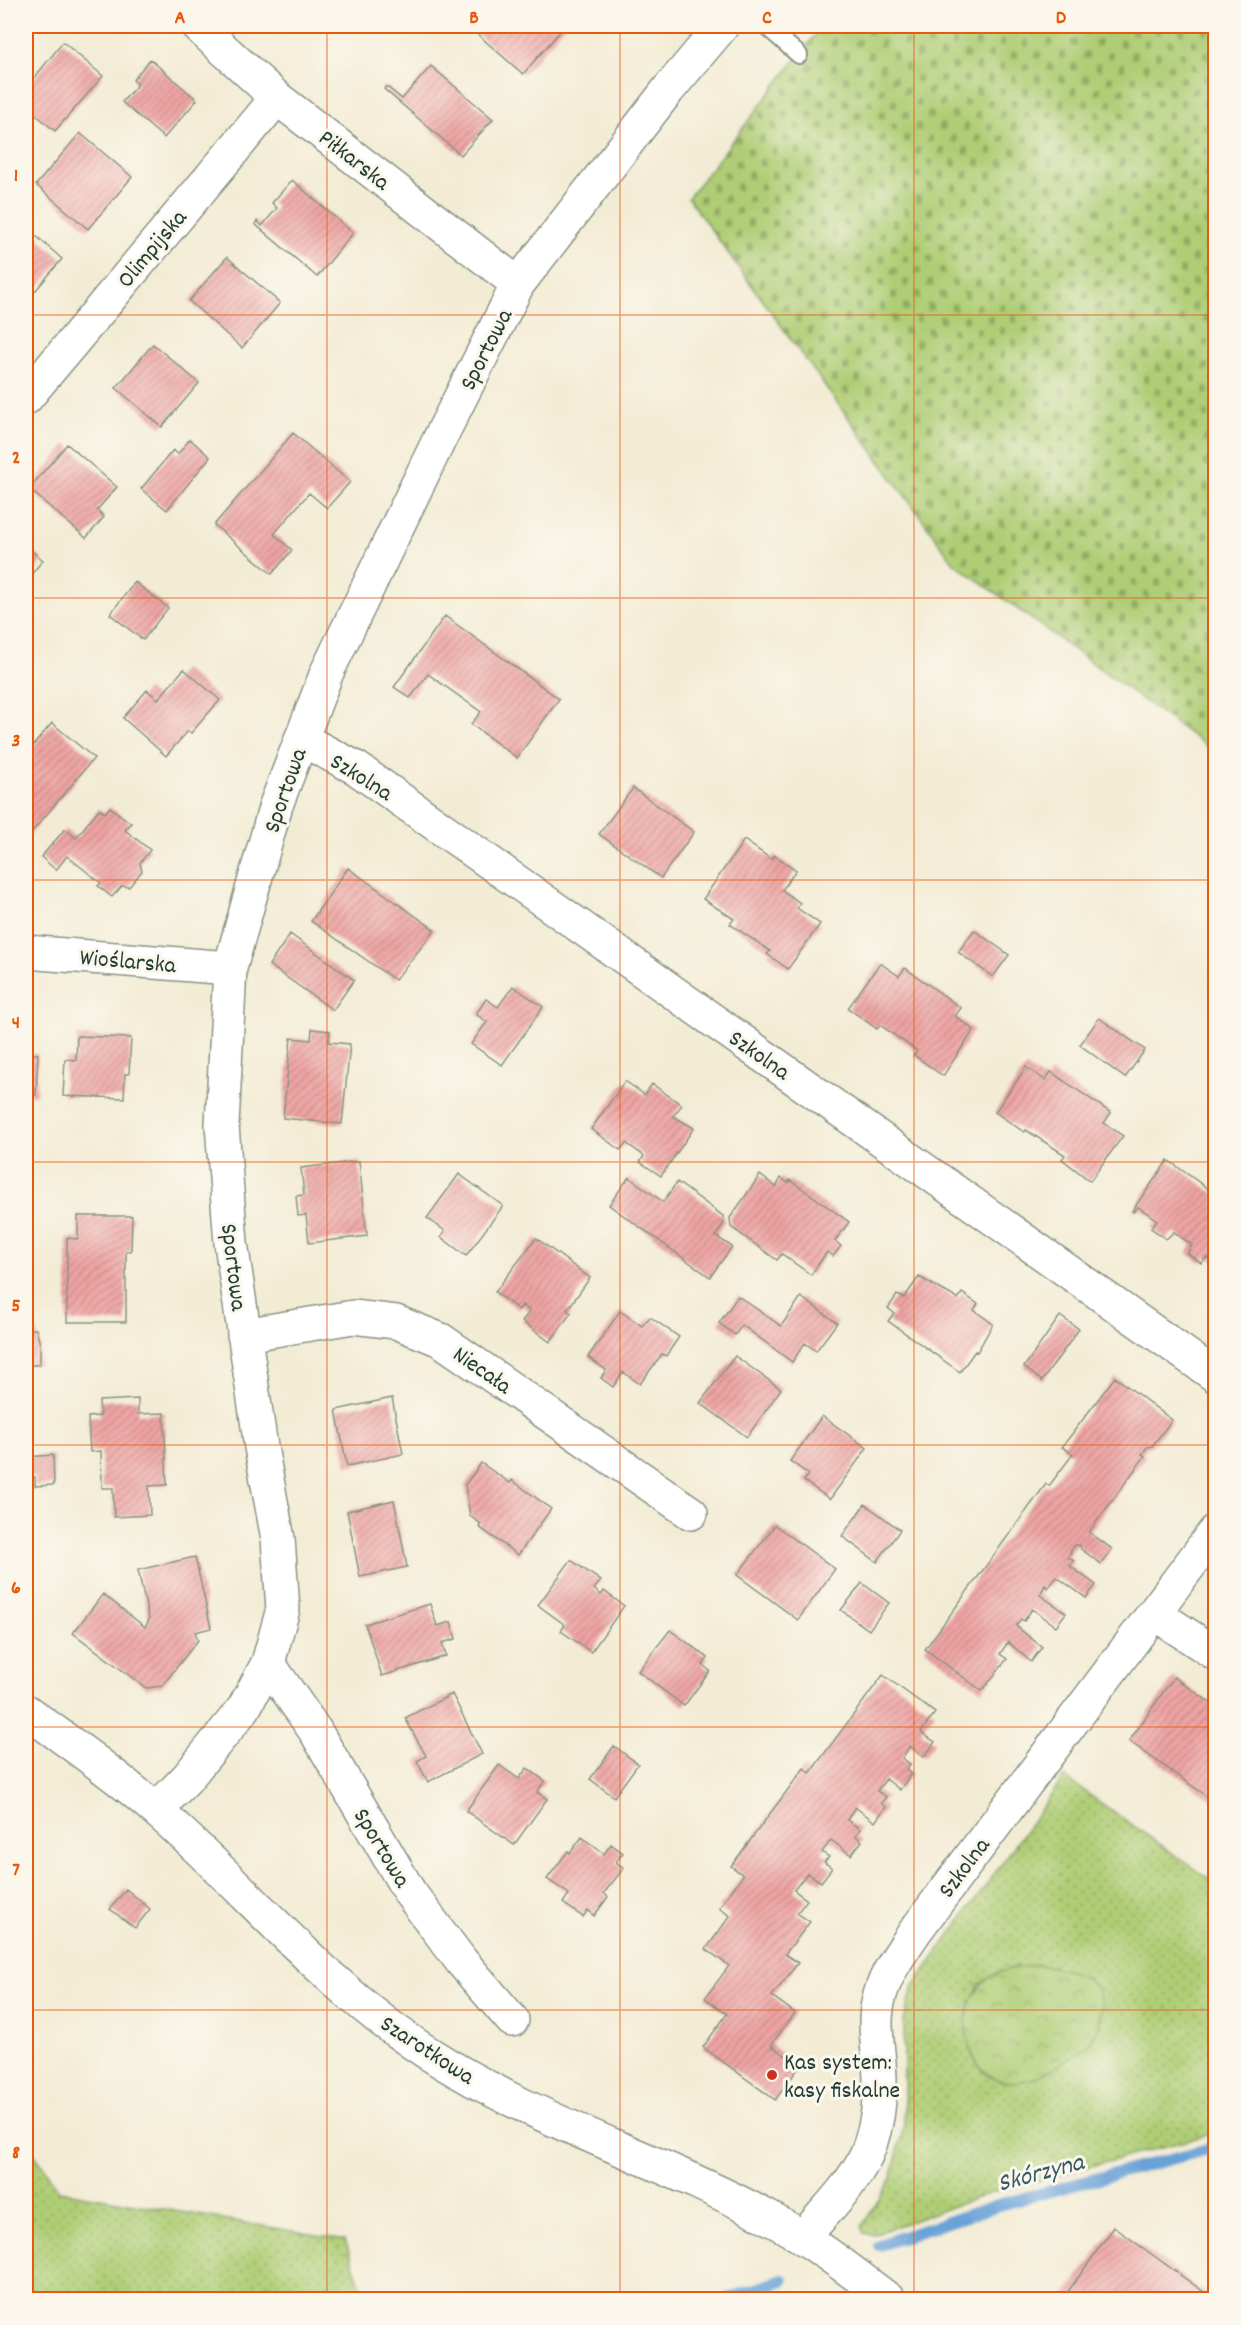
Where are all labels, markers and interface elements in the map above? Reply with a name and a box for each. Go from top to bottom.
text: A [175,5,186,33]
text: B [469,5,479,33]
text: C [762,5,772,33]
text: D [1056,5,1067,33]
street label: Piłkarska [310,123,397,201]
text: 1 [14,163,18,191]
street label: Olimpijska [110,203,197,297]
street label: Sportowa [453,303,523,397]
text: 2 [12,445,20,473]
text: 3 [12,728,20,756]
street label: Sportowa [257,743,317,838]
street label: Szkolna [322,746,399,811]
street label: Wioślarska [78,942,178,984]
text: 4 [12,1010,20,1038]
street label: Szkolna [721,1023,797,1090]
street label: Sportowa [210,1222,254,1314]
text: 5 [11,1293,21,1321]
street label: Niecała [445,1339,518,1404]
text: 6 [11,1575,21,1603]
street label: Sportowa [343,1802,418,1895]
street label: Szkolna [931,1831,1000,1906]
text: 7 [12,1857,20,1885]
street label: Szarotkowa [372,2008,481,2095]
place label: Kas system: kasy fiskalne [784,2047,900,2109]
marker: Kas system: kasy fiskalne [765,2068,779,2082]
text: 8 [12,2140,20,2168]
water label: Skórzyna [994,2145,1090,2204]

